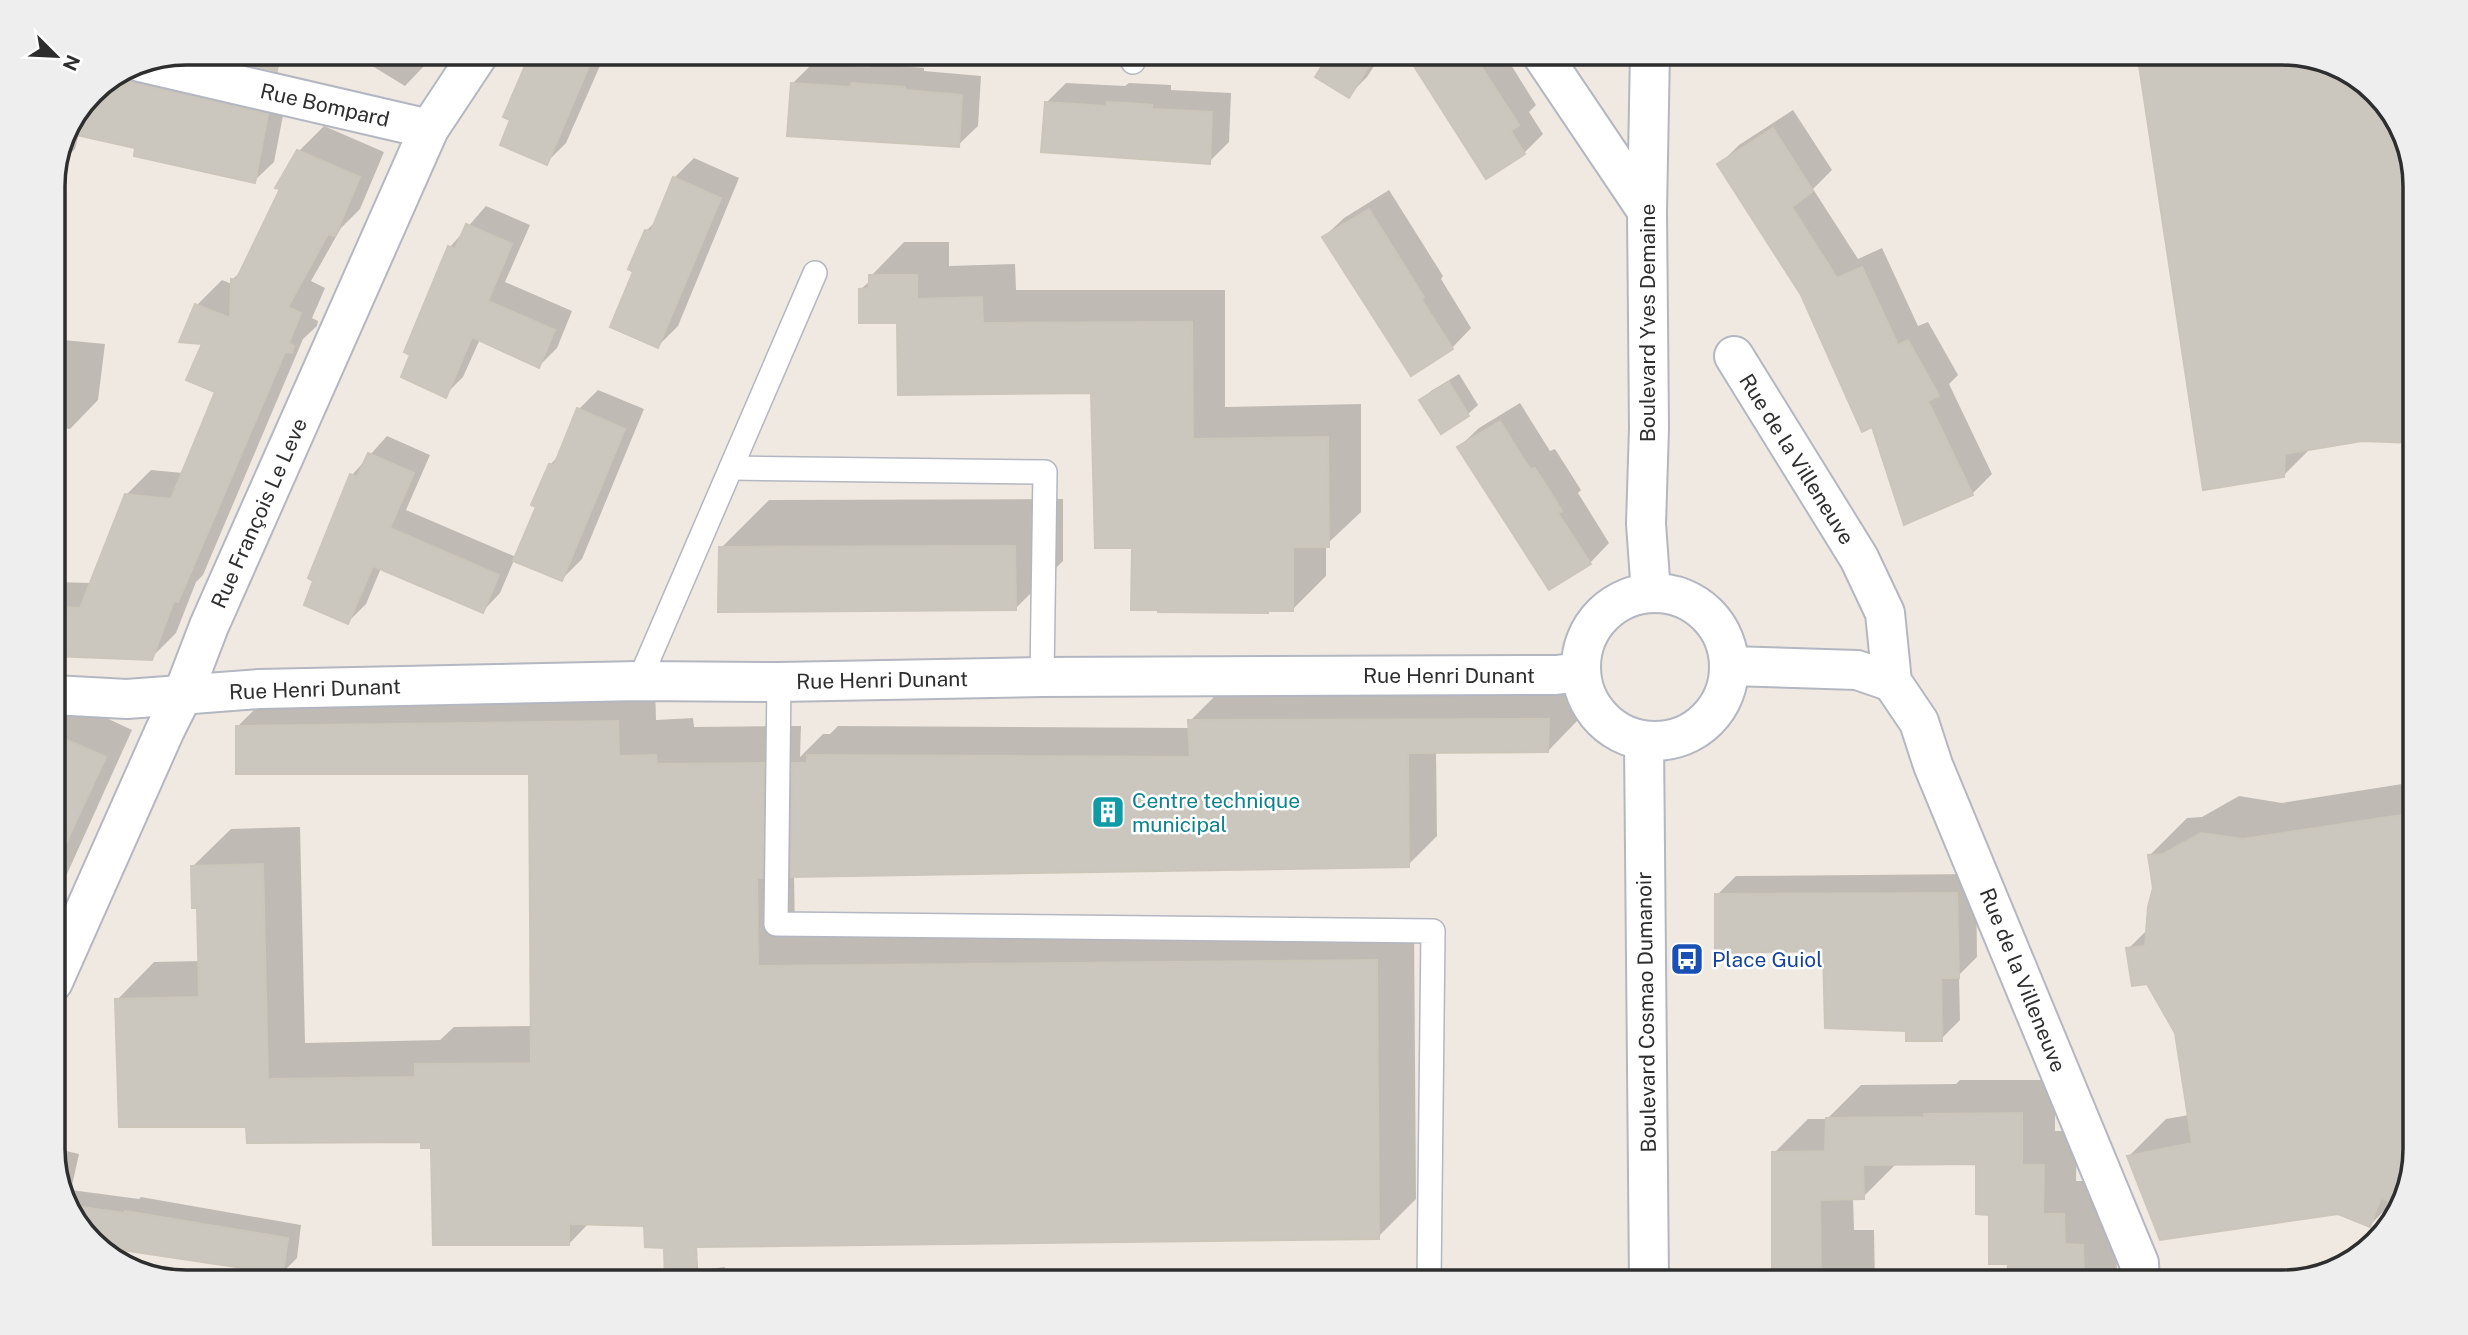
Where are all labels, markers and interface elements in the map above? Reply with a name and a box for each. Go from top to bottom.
north arrow [21,21,91,91]
text: N [58,52,85,74]
street label: Rue Bompard [258,78,392,132]
street label: Boulevard Yves Demaine [1635,204,1660,442]
street label: Rue de la Villeneuve [1734,369,1860,549]
street label: Rue François Le Leve [206,414,312,612]
street label: Rue Henri Dunant [1363,663,1535,688]
street label: Rue Henri Dunant [796,666,968,694]
street label: Rue Henri Dunant [229,674,401,704]
place label: Centre technique municipal [1132,788,1300,837]
building icon: Centre technique municipal [1089,793,1127,831]
street label: Boulevard Cosmao Dumanoir [1631,871,1661,1153]
street label: Rue de la Villeneuve [1975,884,2071,1076]
bus stop icon: Place Guiol [1668,940,1706,978]
place label: Place Guiol [1712,947,1823,972]

